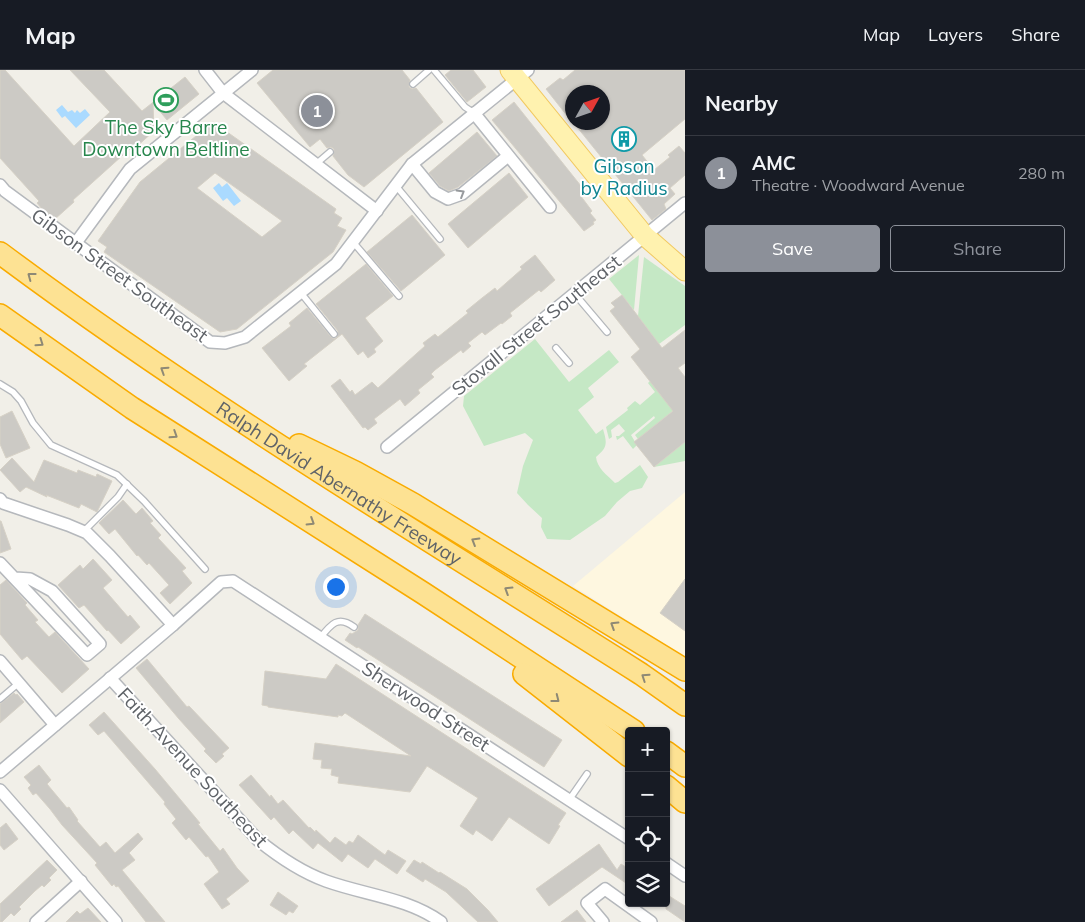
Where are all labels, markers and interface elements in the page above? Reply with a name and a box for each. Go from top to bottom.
text: Map [25,20,76,50]
text: Map [863,23,900,46]
text: Layers [928,23,983,46]
text: Share [1011,23,1060,46]
north arrow [565,85,610,130]
sports icon: The Sky Barre Downtown Beltline [153,87,179,113]
text: Nearby [705,90,778,116]
pin: 1 [301,92,333,130]
place label: The Sky Barre Downtown Beltline [82,115,250,161]
building icon: Gibson by Radius [611,126,637,152]
text: AMC [752,151,796,175]
place label: Gibson by Radius [580,154,668,200]
text: 1 [716,163,726,183]
text: 280 m [1018,163,1065,183]
text: Theatre · Woodward Avenue [752,175,965,195]
one-way arrow [456,189,465,199]
street label: Gibson Street Southeast [27,203,213,347]
button: Save [705,225,880,272]
button: Share [890,225,1065,272]
street label: Stovall Street Southeast [446,249,626,401]
one-way arrow [27,273,37,282]
one-way arrow [34,337,43,346]
one-way arrow [160,367,170,376]
street label: Ralph David Abernathy Freeway [212,396,466,570]
one-way arrow [168,429,177,438]
one-way arrow [305,516,314,526]
one-way arrow [471,538,480,548]
your location [323,574,349,600]
one-way arrow [504,586,513,596]
one-way arrow [610,622,619,632]
street label: Sherwood Street [358,656,495,756]
one-way arrow [641,674,651,683]
street label: Faith Avenue Southeast [113,682,273,852]
one-way arrow [551,694,560,703]
map controls [625,727,670,907]
button: + [625,727,670,772]
button: − [625,772,670,817]
button: locate [625,817,670,862]
button: layers [625,862,670,907]

